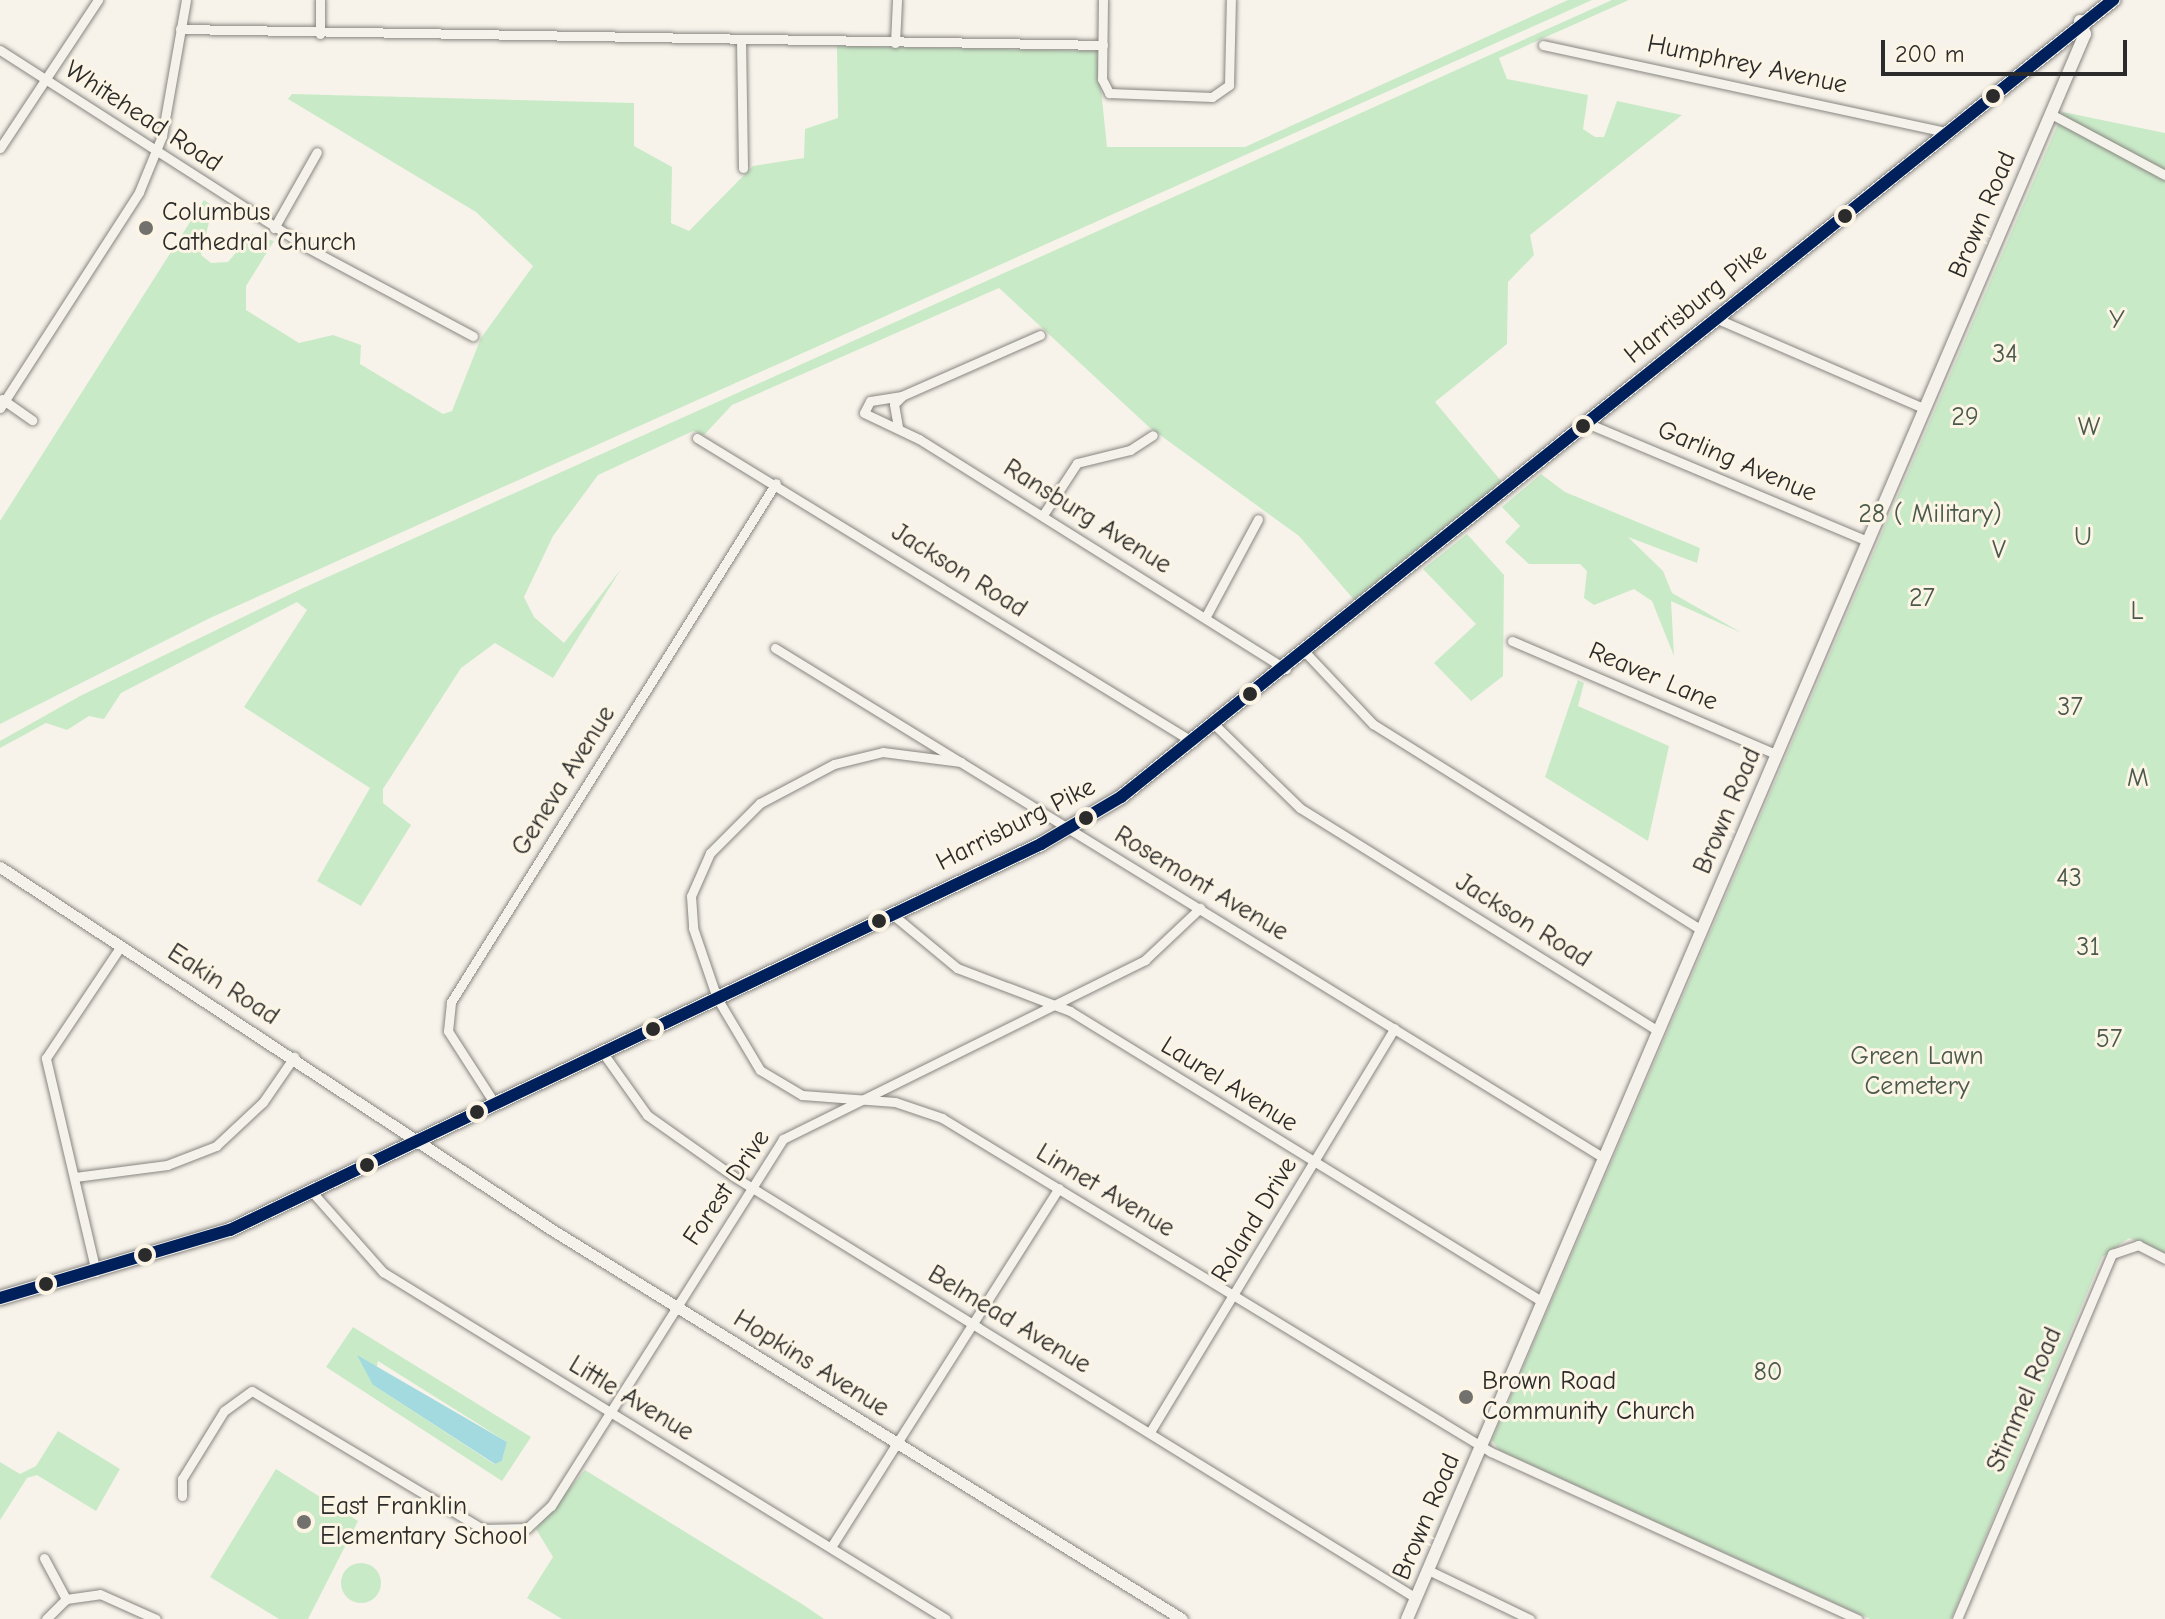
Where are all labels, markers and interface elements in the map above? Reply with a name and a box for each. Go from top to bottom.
scale bar [1885,24,2131,74]
street label: Humphrey Avenue [1644,29,1850,101]
text: 200 m [1895,40,1965,68]
street label: Whitehead Road [59,55,227,179]
unlabelled marker [1985,88,2001,104]
street label: Brown Road [1942,147,2024,283]
place label: Columbus Cathedral Church [162,197,356,258]
unlabelled marker [1837,208,1853,224]
marker: Columbus Cathedral Church [137,219,155,237]
street label: Harrisburg Pike [1618,237,1774,371]
park label: Y [2109,305,2125,337]
park label: 34 [1992,339,2018,371]
park label: 29 [1951,402,1979,434]
park label: W [2078,412,2100,444]
street label: Garling Avenue [1653,414,1821,510]
unlabelled marker [1575,418,1591,434]
street label: Ransburg Avenue [997,453,1177,581]
park label: 28 ( Military) [1858,499,2002,531]
street label: Jackson Road [885,517,1033,625]
park label: U [2074,522,2092,554]
park label: V [1992,535,2006,567]
park label: 27 [1909,583,1935,615]
park label: L [2131,596,2143,628]
street label: Reaver Lane [1584,636,1722,718]
unlabelled marker [1242,686,1258,702]
park label: 37 [2057,692,2083,724]
street label: Geneva Avenue [506,700,622,862]
street label: Brown Road [1687,743,1769,879]
park label: M [2127,763,2149,795]
street label: Harrisburg Pike [931,772,1101,878]
unlabelled marker [1078,810,1094,826]
street label: Rosemont Avenue [1108,820,1294,948]
park label: 43 [2056,863,2082,895]
street label: Jackson Road [1449,867,1597,975]
unlabelled marker [871,913,887,929]
park label: 31 [2076,932,2100,964]
street label: Eakin Road [161,937,285,1033]
unlabelled marker [645,1021,661,1037]
park label: 57 [2096,1024,2122,1056]
street label: Laurel Avenue [1155,1031,1303,1139]
park label: Green Lawn Cemetery [1850,1041,1984,1102]
unlabelled marker [469,1104,485,1120]
street label: Forest Drive [677,1124,777,1252]
street label: Linnet Avenue [1030,1137,1180,1245]
street label: Roland Drive [1205,1152,1305,1288]
unlabelled marker [359,1157,375,1173]
unlabelled marker [137,1247,153,1263]
street label: Belmead Avenue [922,1259,1096,1381]
unlabelled marker [38,1276,54,1292]
street label: Hopkins Avenue [727,1304,895,1424]
street label: Stimmel Road [1981,1323,2069,1477]
street label: Little Avenue [563,1349,699,1449]
park label: 80 [1753,1357,1783,1389]
place label: Brown Road Community Church [1482,1366,1695,1428]
marker: Brown Road Community Church [1457,1388,1475,1406]
street label: Brown Road [1386,1449,1468,1585]
place label: East Franklin Elementary School [320,1491,528,1552]
marker: East Franklin Elementary School [295,1513,313,1531]

